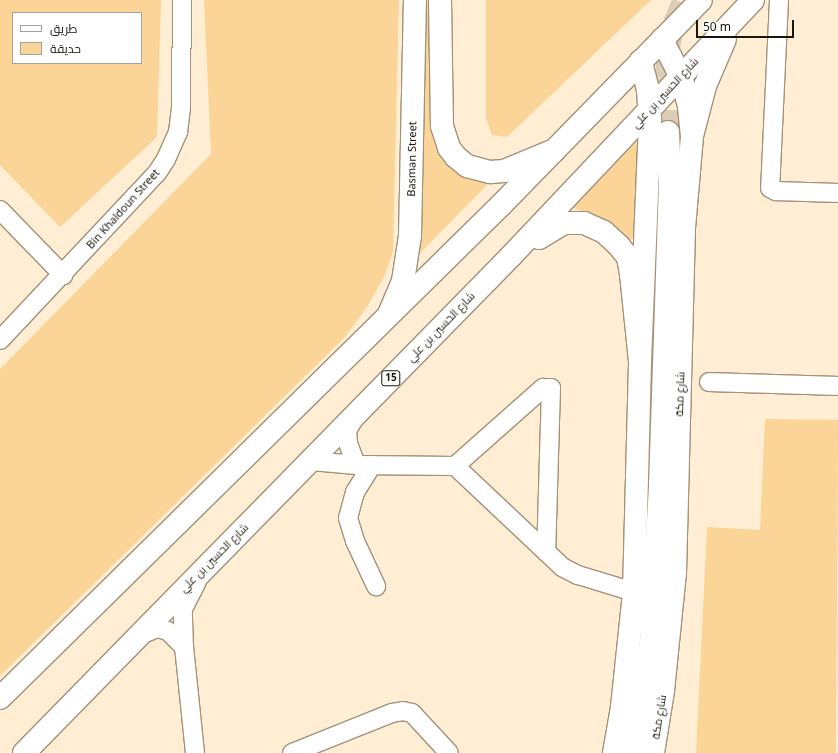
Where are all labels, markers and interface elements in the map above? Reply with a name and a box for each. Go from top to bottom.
legend [12,12,142,64]
scale bar [698,12,796,38]
text: 50 m [703,18,731,35]
text: طريق [50,20,77,37]
text: حديقة [50,40,81,57]
street label: شارع الحسين بن علي [629,55,701,131]
street label: Basman Street [405,121,419,197]
street label: Bin Khaldoun Street [84,166,162,252]
street label: شارع الحسين بن علي [404,289,478,365]
road number: 15 [381,370,401,386]
street label: شارع مكة [673,371,687,417]
street label: شارع الحسين بن علي [177,521,251,595]
street label: شارع مكة [649,694,669,740]

